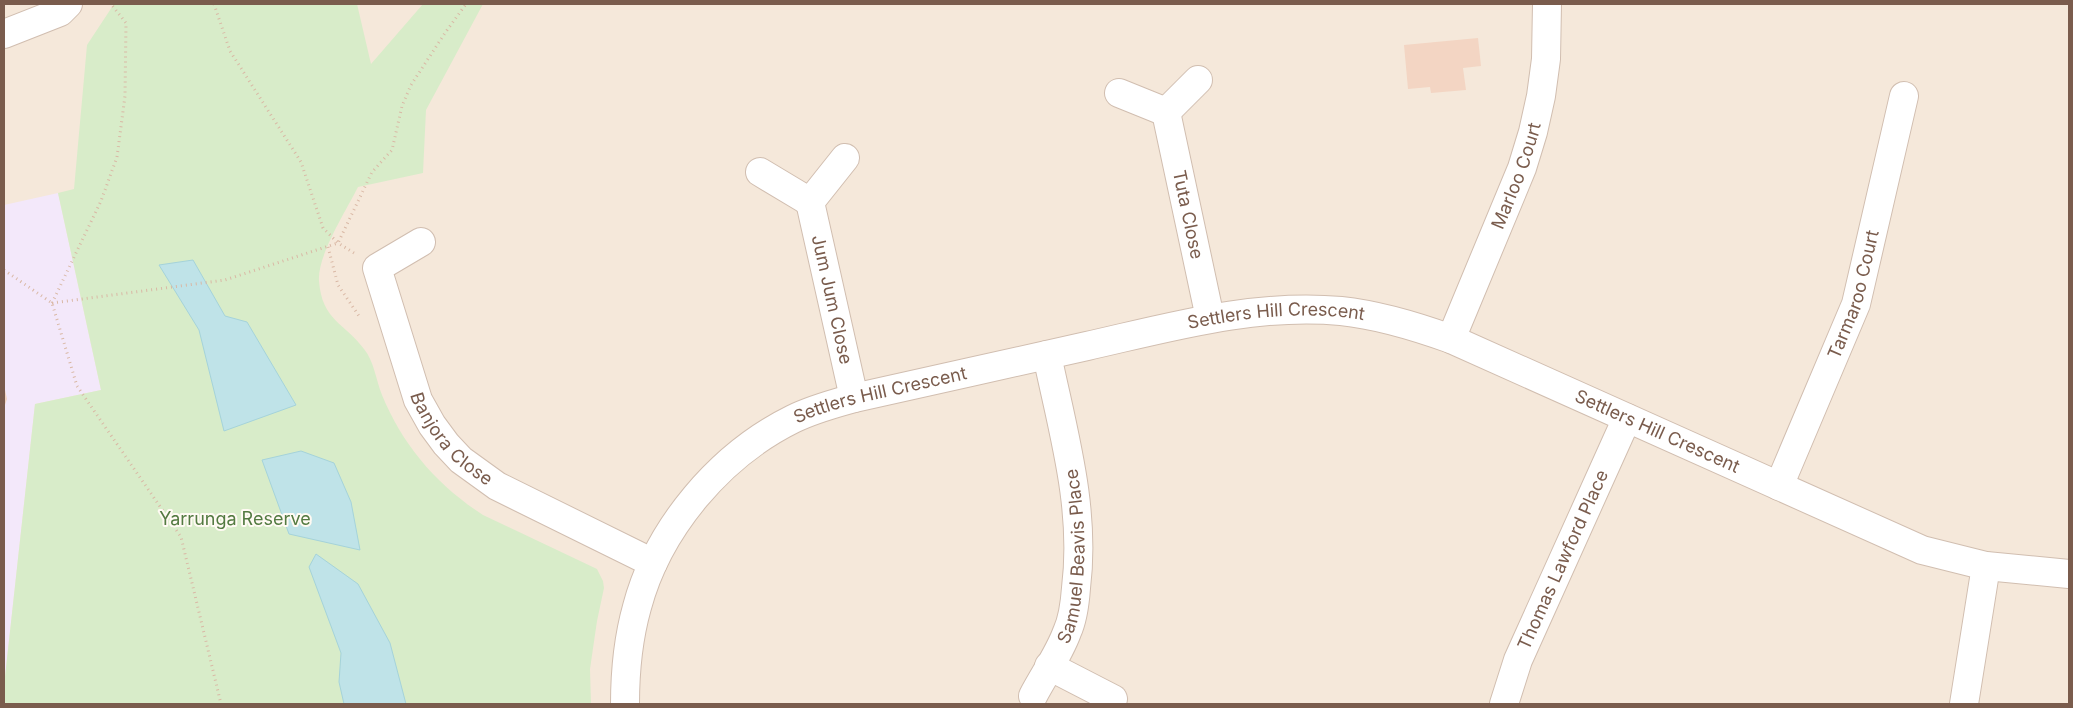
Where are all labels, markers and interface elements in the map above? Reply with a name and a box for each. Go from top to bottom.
street label: Marloo Court [1487,121,1545,232]
street label: Tuta Close [1169,168,1208,261]
street label: Tarmaroo Court [1823,228,1883,362]
street label: Jum Jum Close [808,233,857,366]
street label: Settlers Hill Crescent [1186,298,1367,333]
street label: Settlers Hill Crescent [790,362,969,427]
street label: Settlers Hill Crescent [1572,385,1743,477]
street label: Banjora Close [406,390,497,489]
street label: Samuel Beavis Place [1053,467,1088,647]
street label: Thomas Lawford Place [1513,467,1612,653]
park label: Yarrunga Reserve [159,508,311,529]

